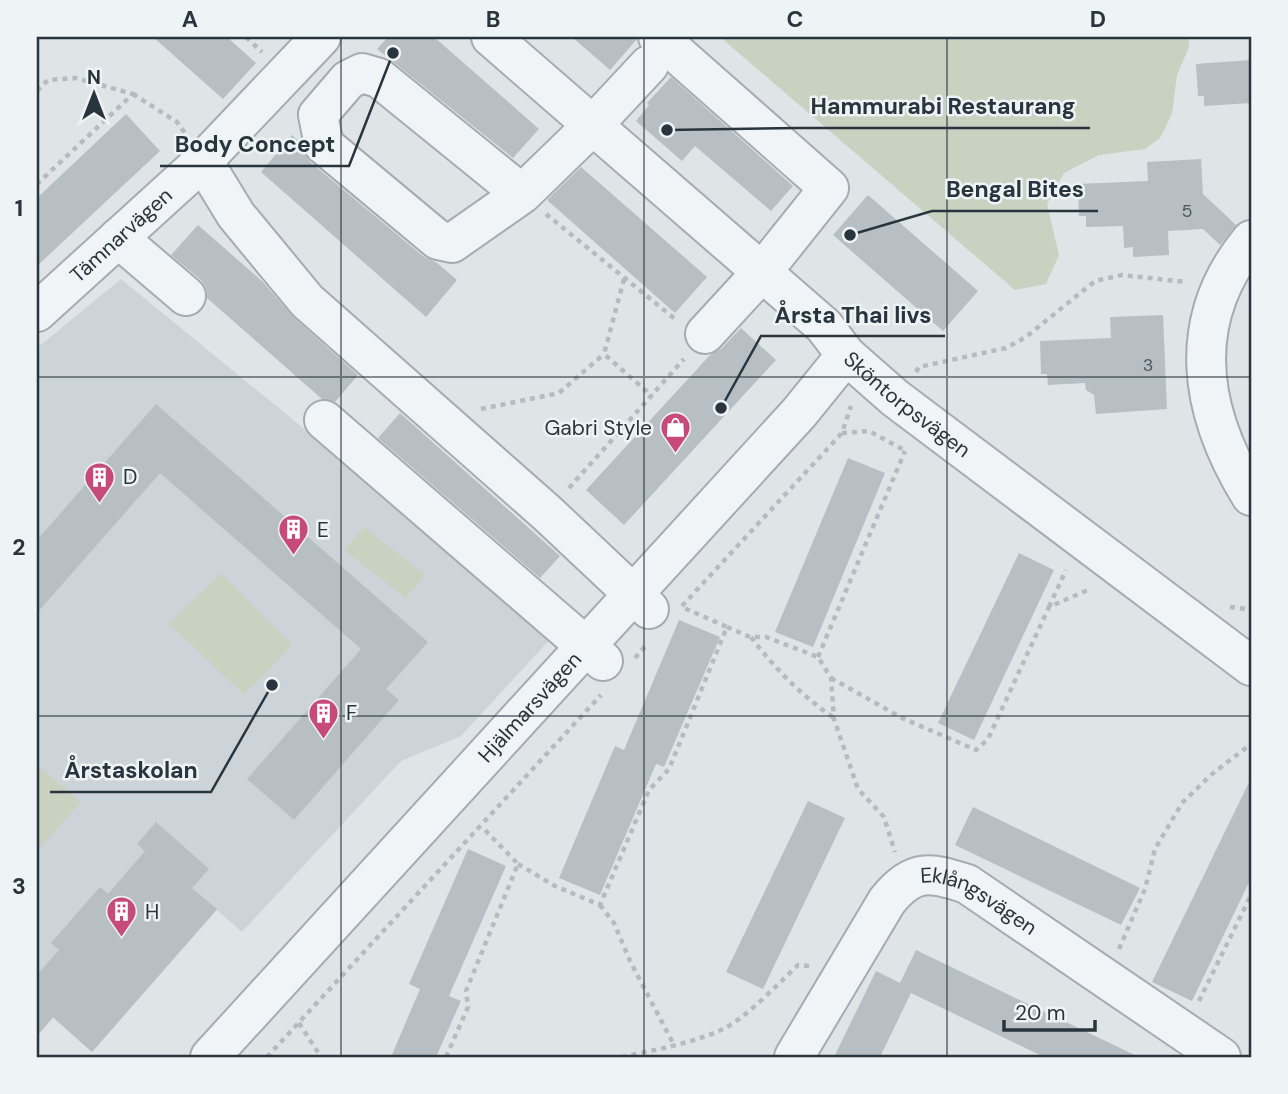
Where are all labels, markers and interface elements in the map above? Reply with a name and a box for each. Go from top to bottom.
text: A [182,4,198,34]
text: B [486,4,500,34]
text: C [787,4,803,34]
text: D [1090,4,1106,34]
north arrow [60,60,130,130]
text: N [87,65,101,90]
callout: Hammurabi Restaurang [797,84,1090,128]
text: Hammurabi Restaurang [811,91,1075,121]
callout: Body Concept [160,122,349,166]
text: Body Concept [175,129,335,159]
callout: Bengal Bites [932,167,1098,211]
text: Bengal Bites [946,174,1084,204]
street label: Tämnarvägen [64,182,178,289]
text: 1 [15,193,23,223]
house number: 5 [1182,199,1192,223]
callout: Årsta Thai livs [761,292,945,336]
text: Årsta Thai livs [775,299,931,330]
street label: Sköntorpsvägen [838,345,976,464]
house number: 3 [1143,353,1153,377]
shop icon: Gabri Style [658,411,692,455]
place label: Gabri Style [544,414,652,442]
building icon: D [83,460,117,504]
place label: D [123,463,137,491]
building icon: E [277,513,311,557]
place label: E [317,516,329,544]
text: 2 [12,532,26,562]
street label: Hjälmarsvägen [472,646,588,769]
building icon: F [306,696,340,740]
place label: F [346,699,357,727]
callout: Årstaskolan [50,748,211,792]
text: Årstaskolan [64,754,198,785]
street label: Eklångsvägen [920,861,1043,942]
text: 3 [12,871,26,901]
building icon: H [105,895,139,939]
place label: H [145,898,159,926]
scale bar [1004,989,1096,1033]
text: 20 m [1015,999,1066,1027]

